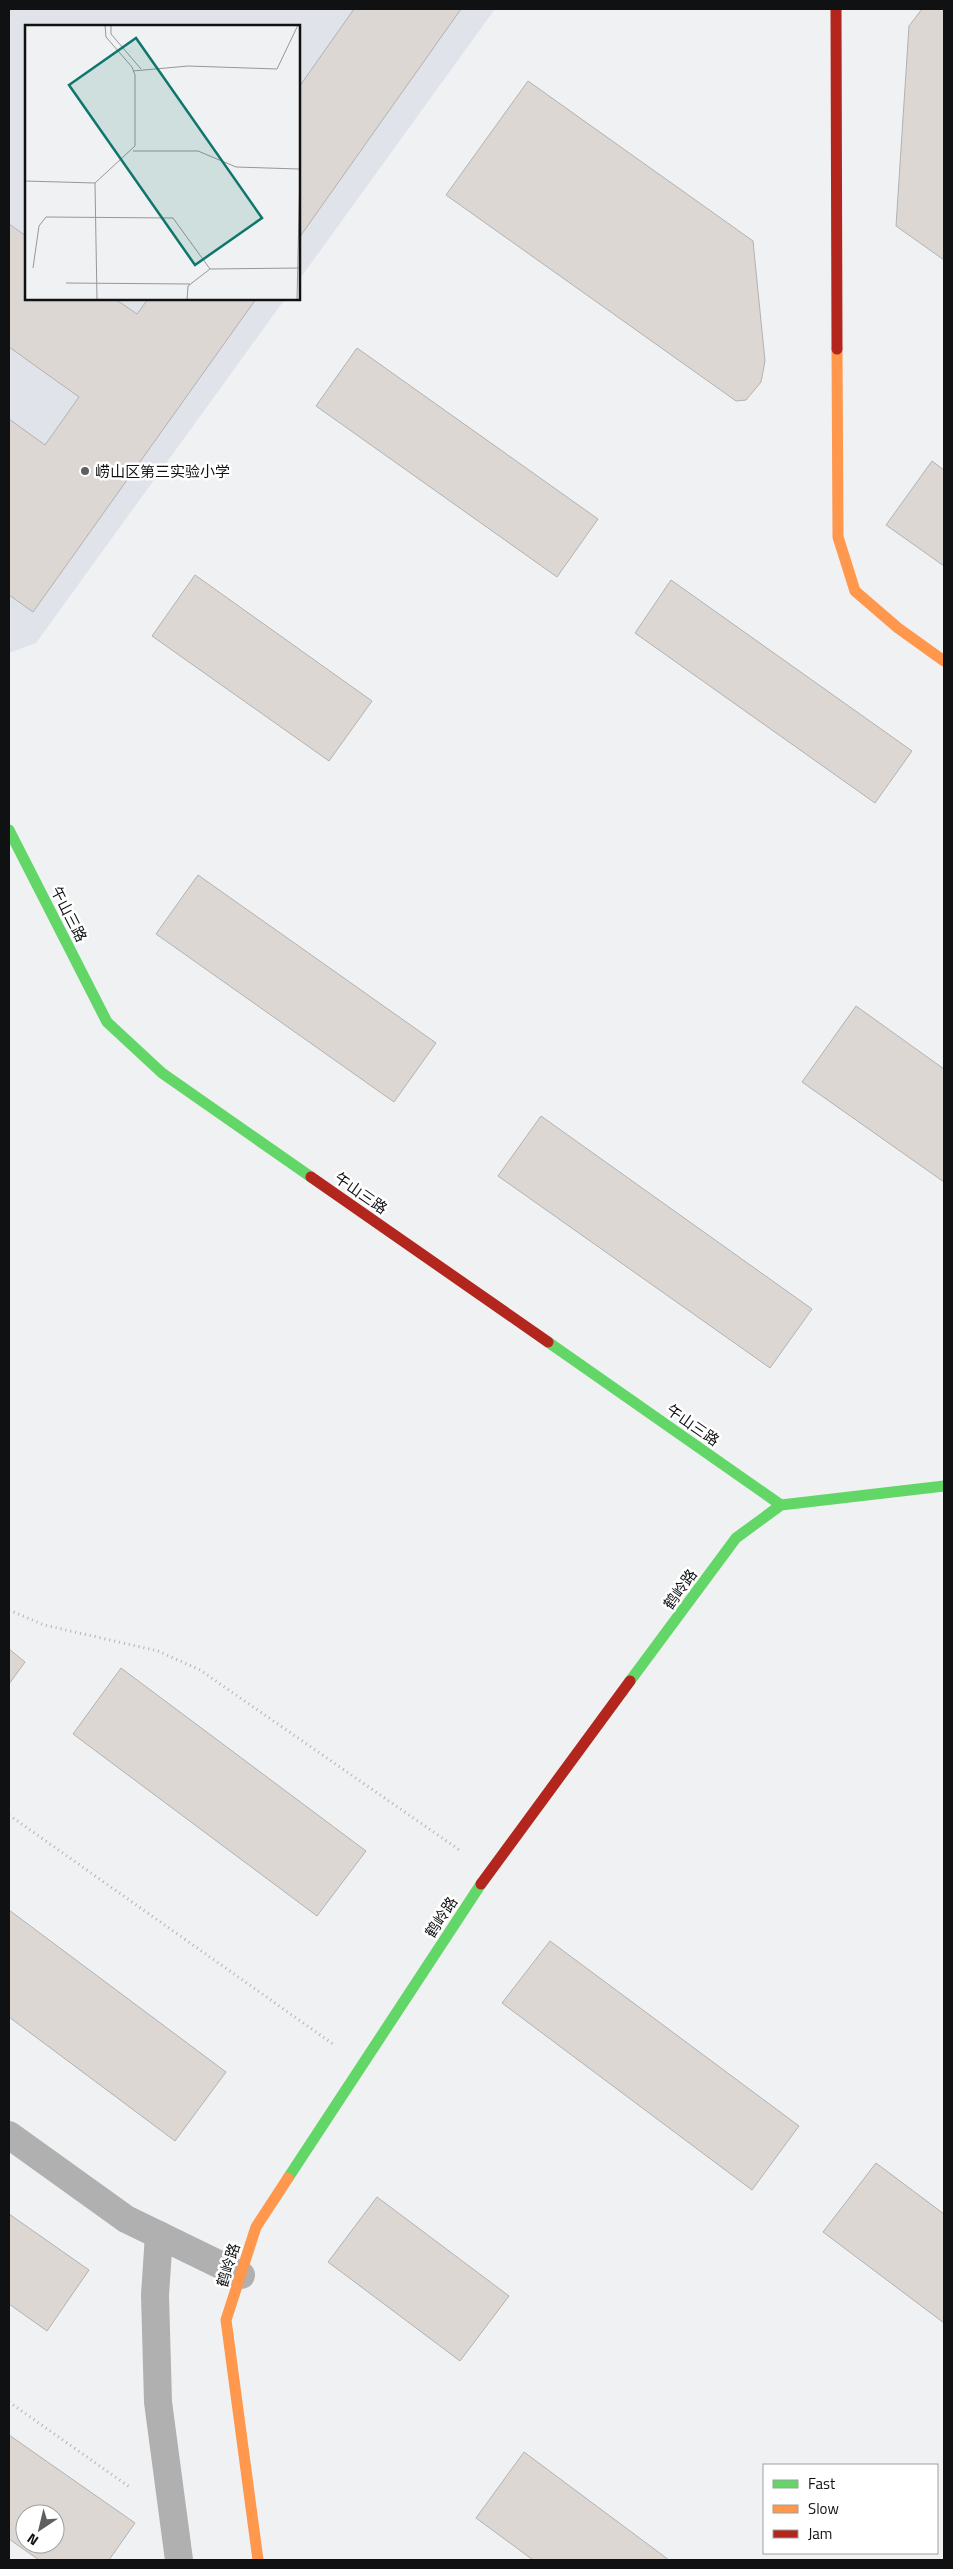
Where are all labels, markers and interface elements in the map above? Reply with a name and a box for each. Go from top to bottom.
inset map [25,25,300,300]
place label: 崂山区第三实验小学 [95,460,230,483]
marker: 崂山区第三实验小学 [79,465,91,477]
street label: 午山三路 [45,882,93,946]
street label: 午山三路 [330,1166,392,1220]
street label: 午山三路 [662,1398,724,1452]
street label: 鹤岭路 [657,1564,703,1614]
street label: 鹤岭路 [419,1892,463,1942]
street label: 鹤岭路 [210,2240,246,2290]
legend [763,2464,938,2554]
text: Fast [808,2472,836,2495]
text: Slow [808,2497,839,2520]
north arrow [15,2504,65,2554]
text: Jam [808,2522,832,2545]
text: N [22,2529,42,2551]

